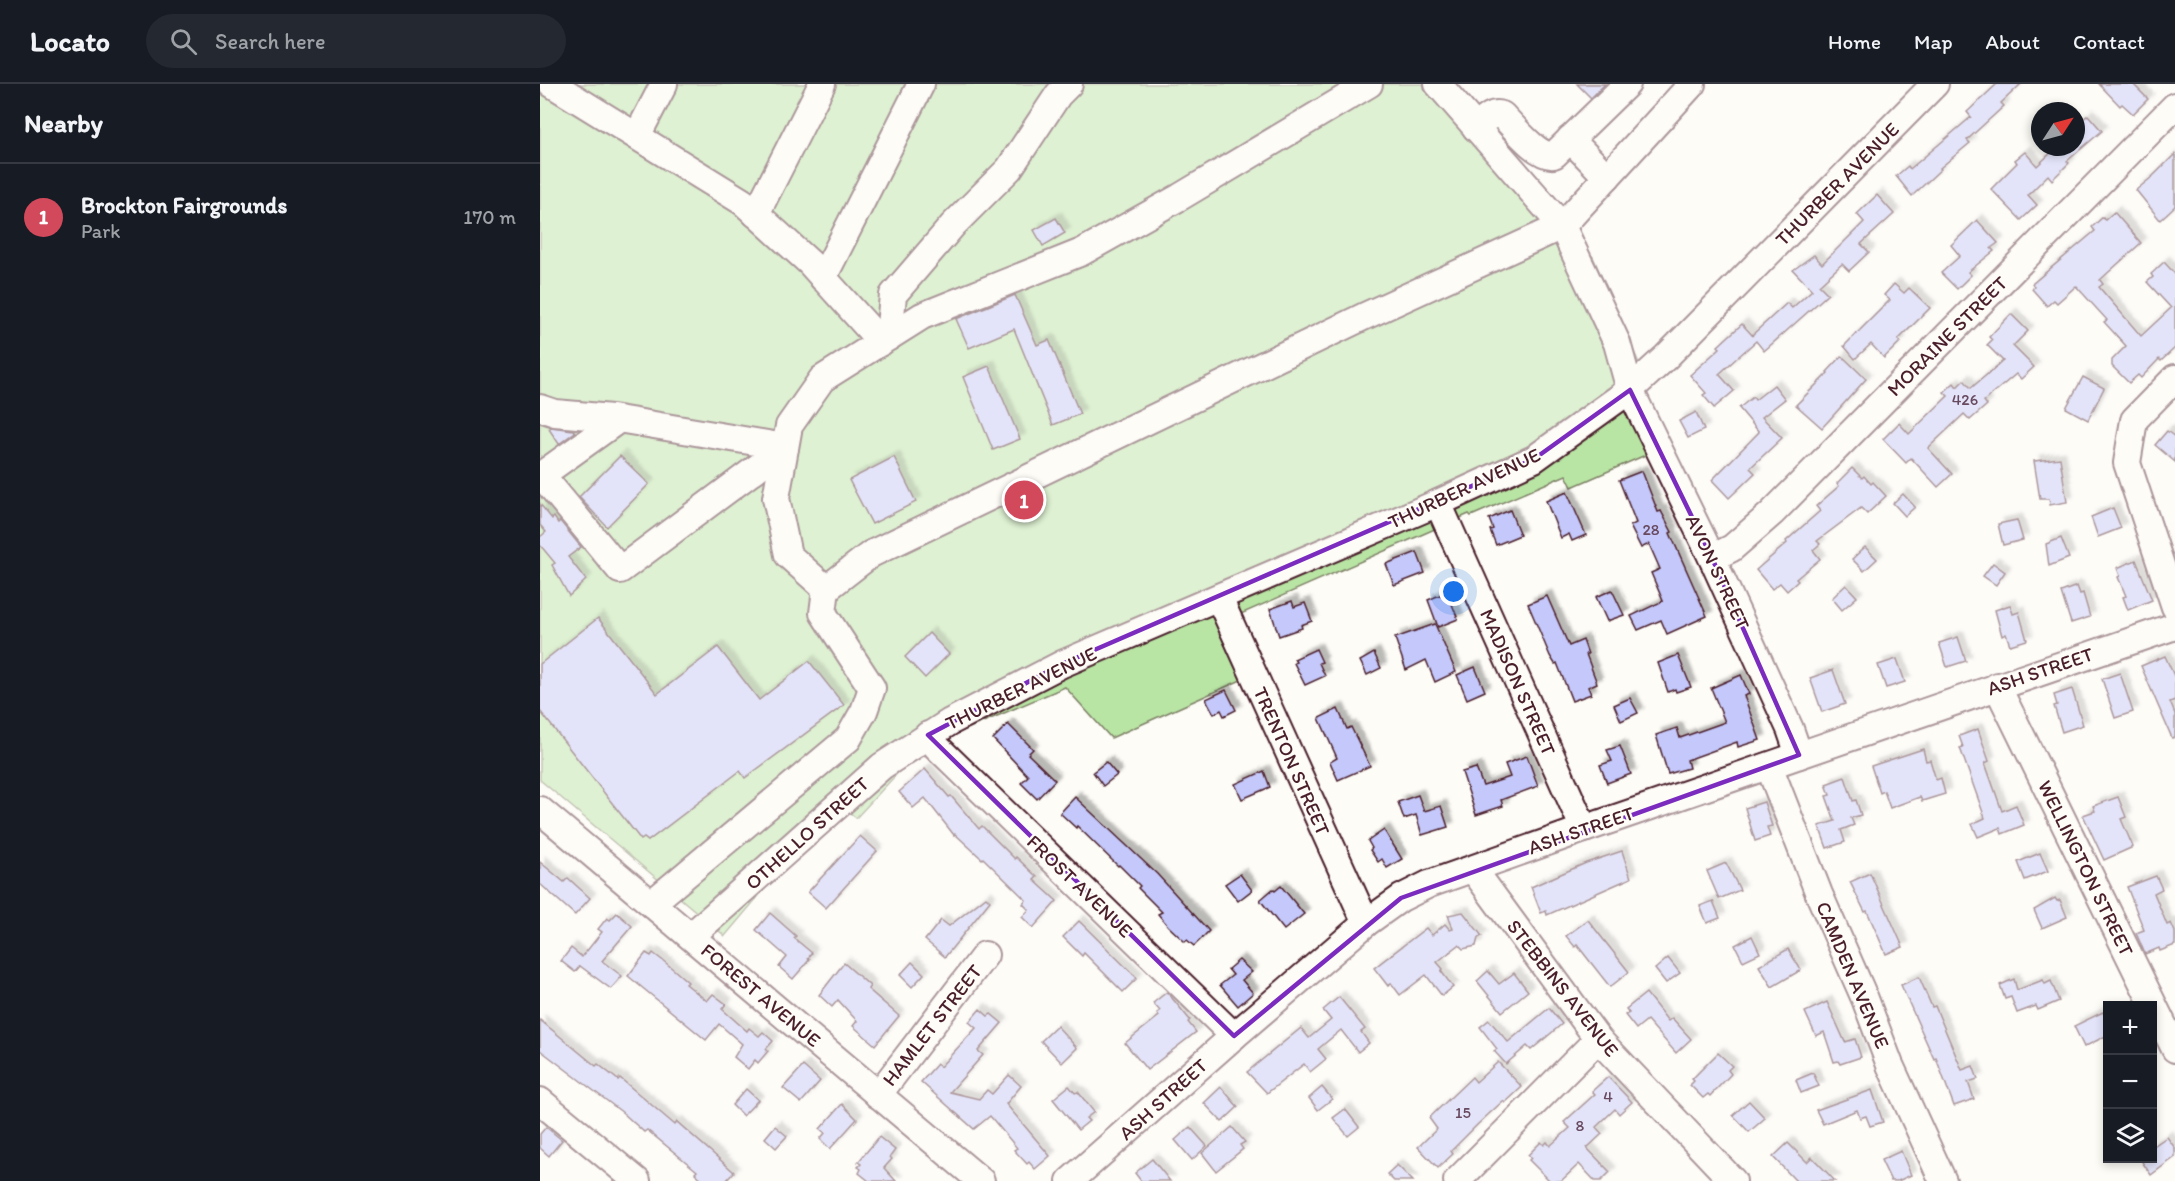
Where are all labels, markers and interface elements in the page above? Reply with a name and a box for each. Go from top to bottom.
search box [146,14,566,68]
text: Locato [30,24,110,58]
icon: search [167,25,200,58]
text: Search here [215,28,325,55]
text: Home [1828,29,1881,54]
text: Map [1914,29,1953,54]
text: About [1986,29,2040,54]
text: Contact [2073,29,2145,54]
north arrow [2031,102,2085,156]
text: Nearby [24,107,103,139]
street label: THURBER AVENUE [1770,117,1904,251]
text: Brockton Fairgrounds [81,192,287,219]
text: 1 [39,205,48,229]
text: 170 m [463,205,516,229]
text: Park [81,219,120,243]
street label: MORAINE STREET [1882,271,2012,401]
house number: 426 [1952,390,1978,409]
street label: THURBER AVENUE [1384,442,1544,534]
pin: 1 [1004,478,1044,522]
street label: AVON STREET [1681,511,1755,633]
house number: 28 [1642,520,1660,539]
your location [1439,577,1468,606]
street label: MADISON STREET [1475,605,1561,759]
street label: THURBER AVENUE [942,641,1100,735]
street label: ASH STREET [1984,642,2096,700]
street label: TRENTON STREET [1248,683,1336,839]
street label: OTHELLO STREET [740,771,874,895]
street label: WELLINGTON STREET [2033,776,2139,960]
street label: ASH STREET [1525,801,1637,859]
street label: FROST AVENUE [1022,830,1138,942]
street label: CAMDEN AVENUE [1811,898,1895,1052]
street label: STEBBINS AVENUE [1502,915,1624,1061]
street label: FOREST AVENUE [696,938,826,1052]
street label: HAMLET STREET [877,959,987,1091]
map controls [2103,1001,2157,1163]
button: + [2103,1001,2157,1055]
street label: ASH STREET [1114,1053,1212,1145]
button: − [2103,1055,2157,1109]
house number: 4 [1603,1087,1613,1106]
house number: 15 [1455,1103,1471,1122]
button: layers [2103,1109,2157,1163]
house number: 8 [1576,1116,1585,1135]

